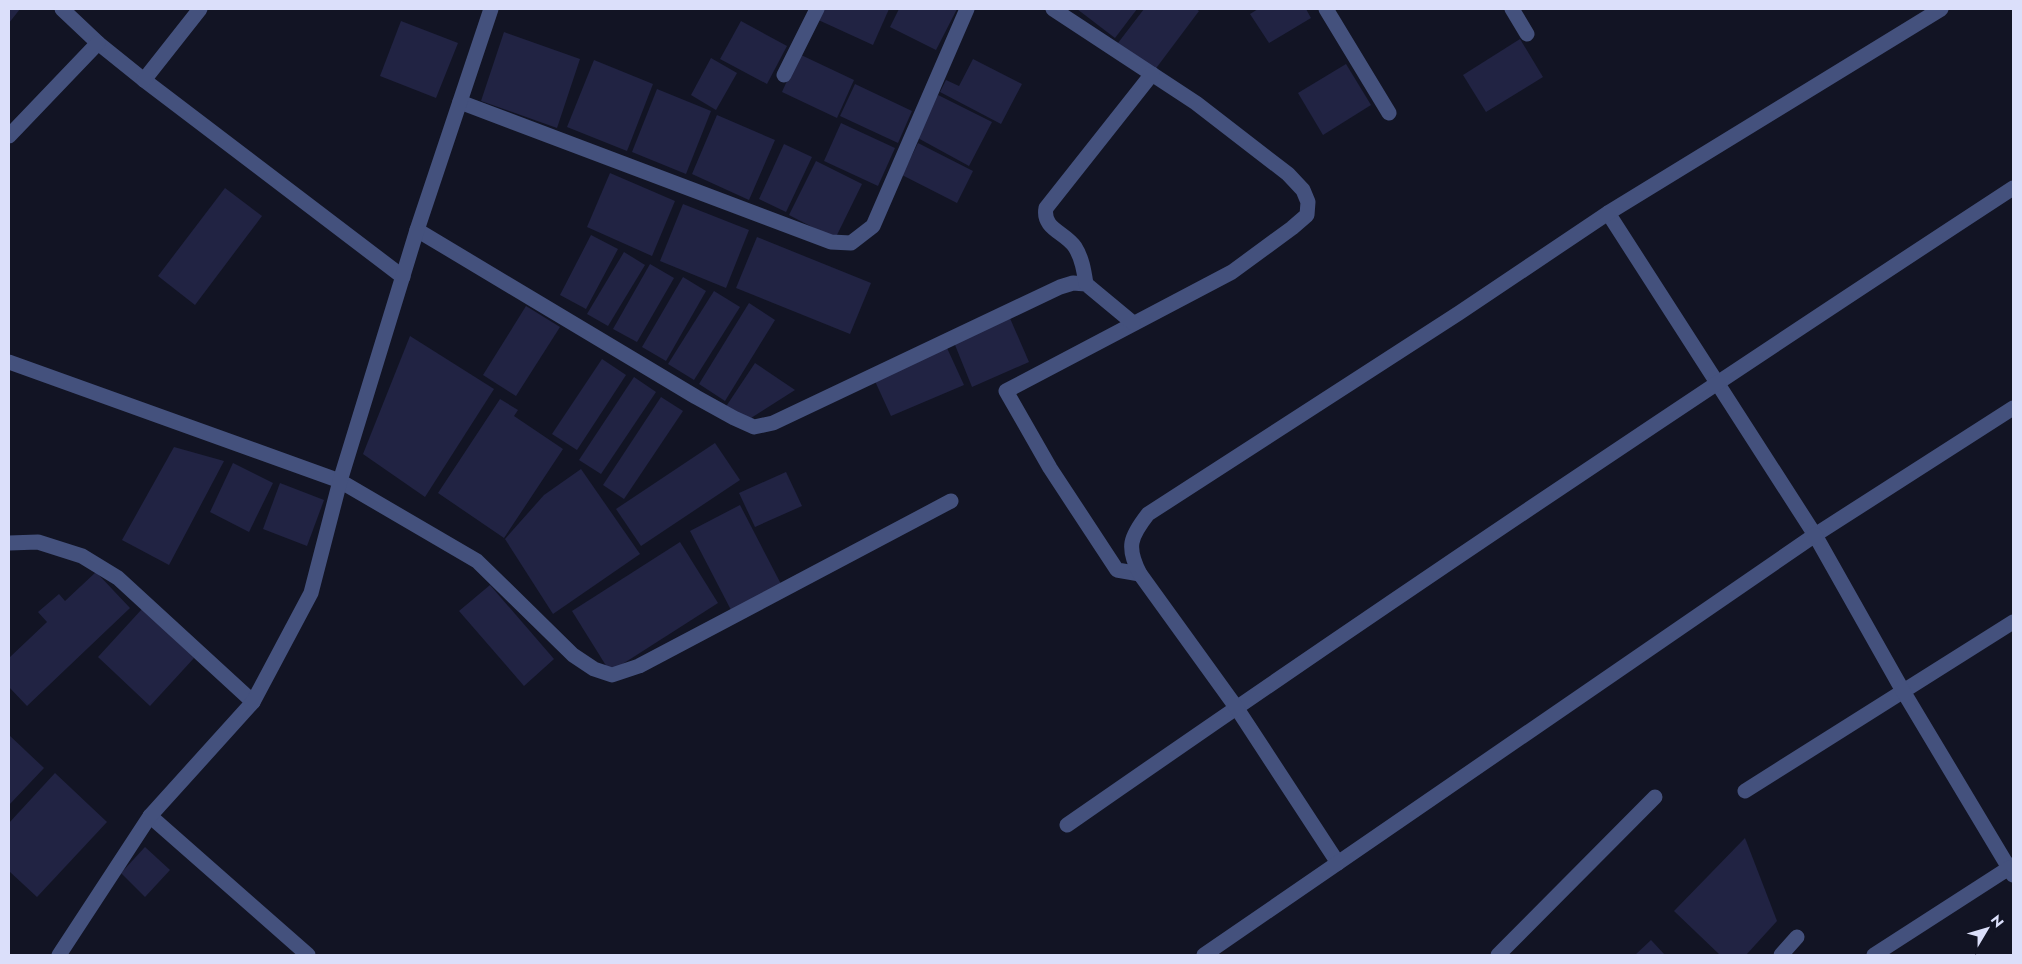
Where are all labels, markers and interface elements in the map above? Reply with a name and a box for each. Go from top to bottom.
north arrow [1962,904,2012,954]
text: N [1986,910,2009,932]

